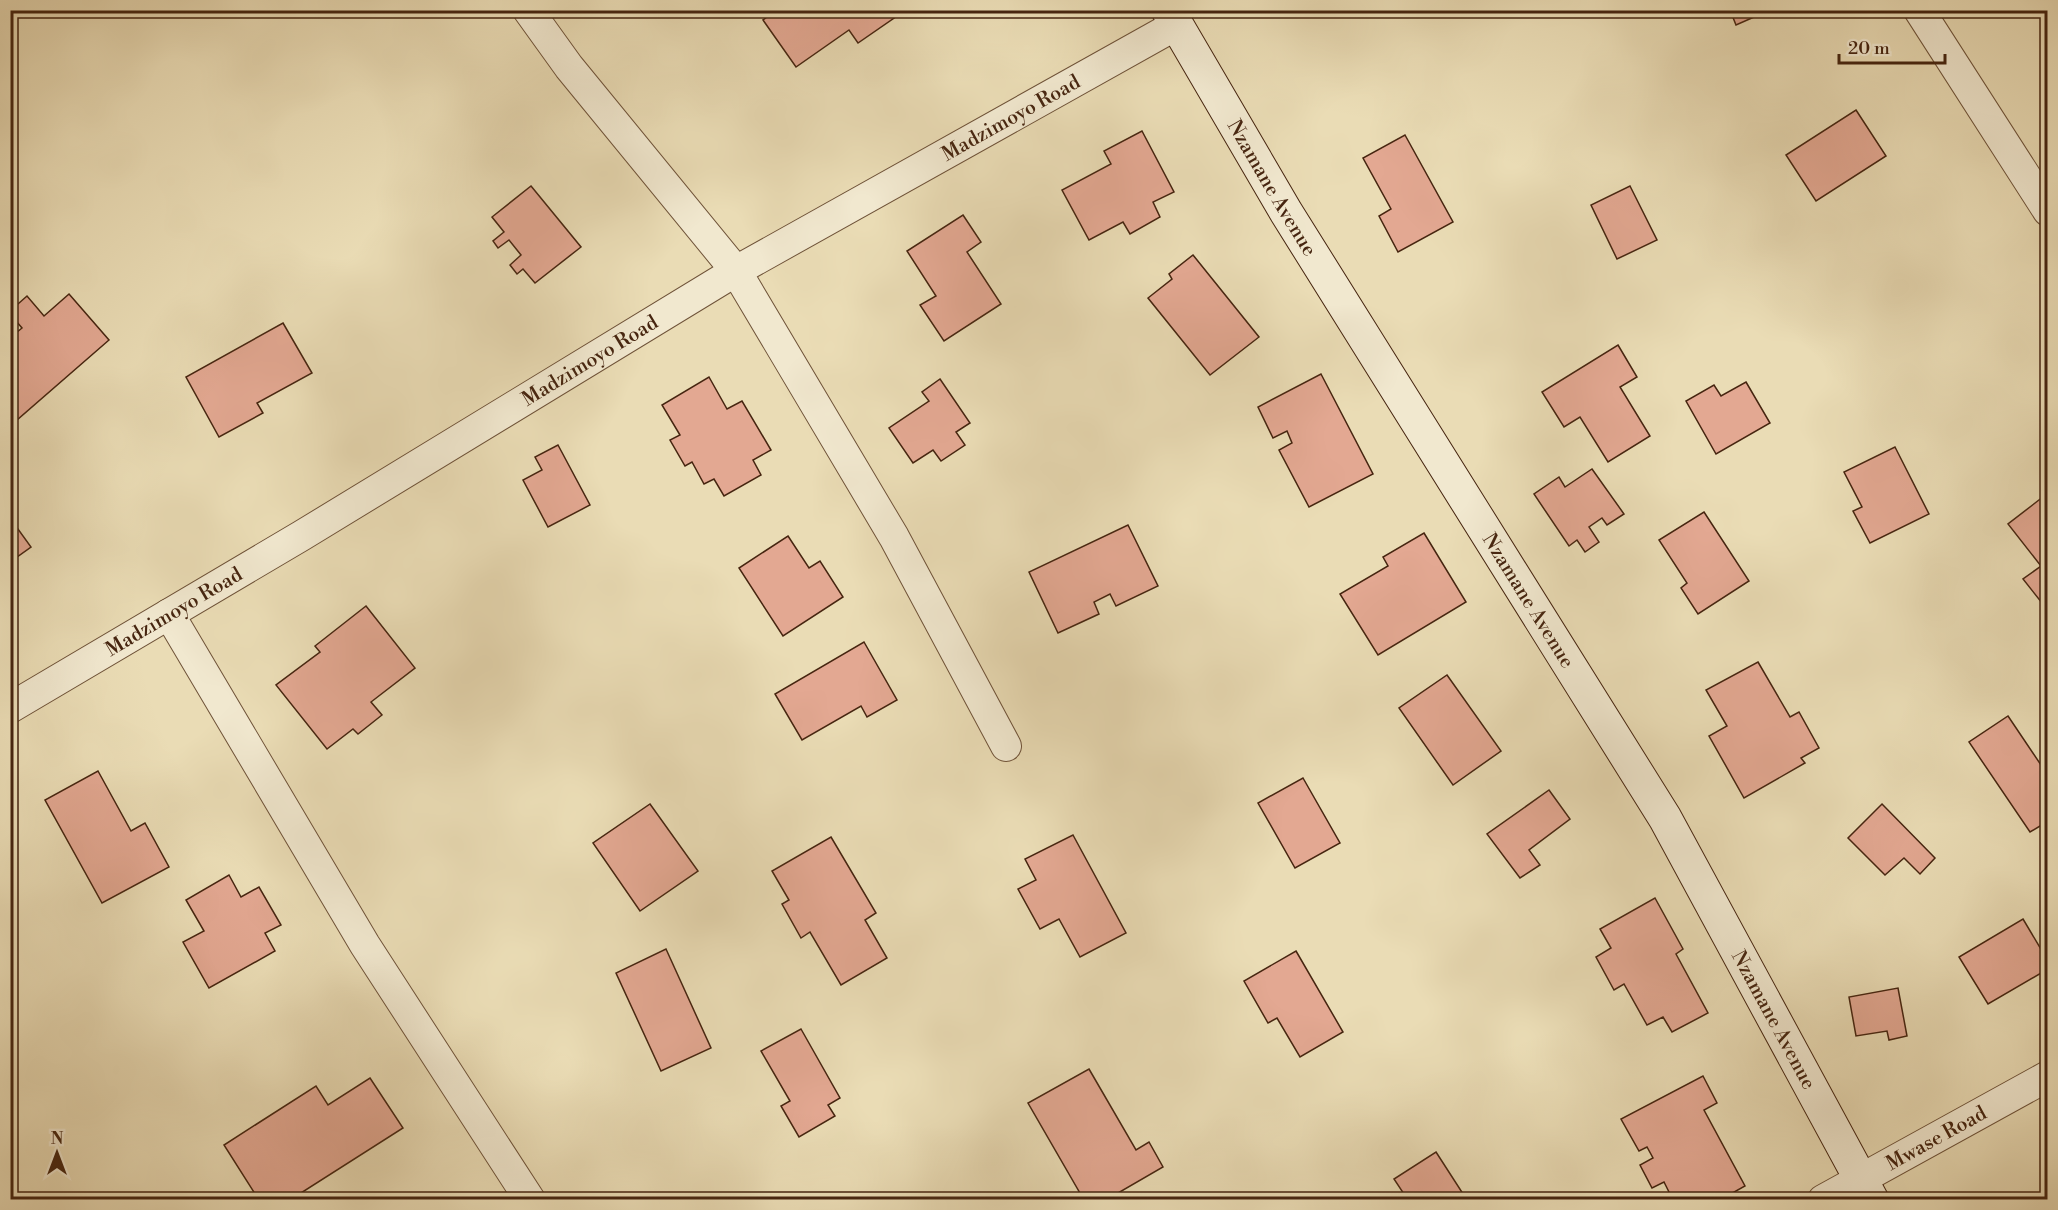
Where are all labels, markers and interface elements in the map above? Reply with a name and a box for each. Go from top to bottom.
scale bar [1839,27,1946,65]
text: 20 m [1848,37,1890,60]
street label: Madzimoyo Road [938,70,1086,167]
street label: Nzamane Avenue [1221,116,1321,261]
street label: Madzimoyo Road [518,310,664,412]
street label: Nzamane Avenue [1476,529,1579,673]
street label: Madzimoyo Road [101,562,248,663]
street label: Nzamane Avenue [1725,946,1821,1094]
street label: Mwase Road [1882,1101,1992,1177]
north arrow [27,1123,87,1183]
text: N [51,1129,64,1149]

